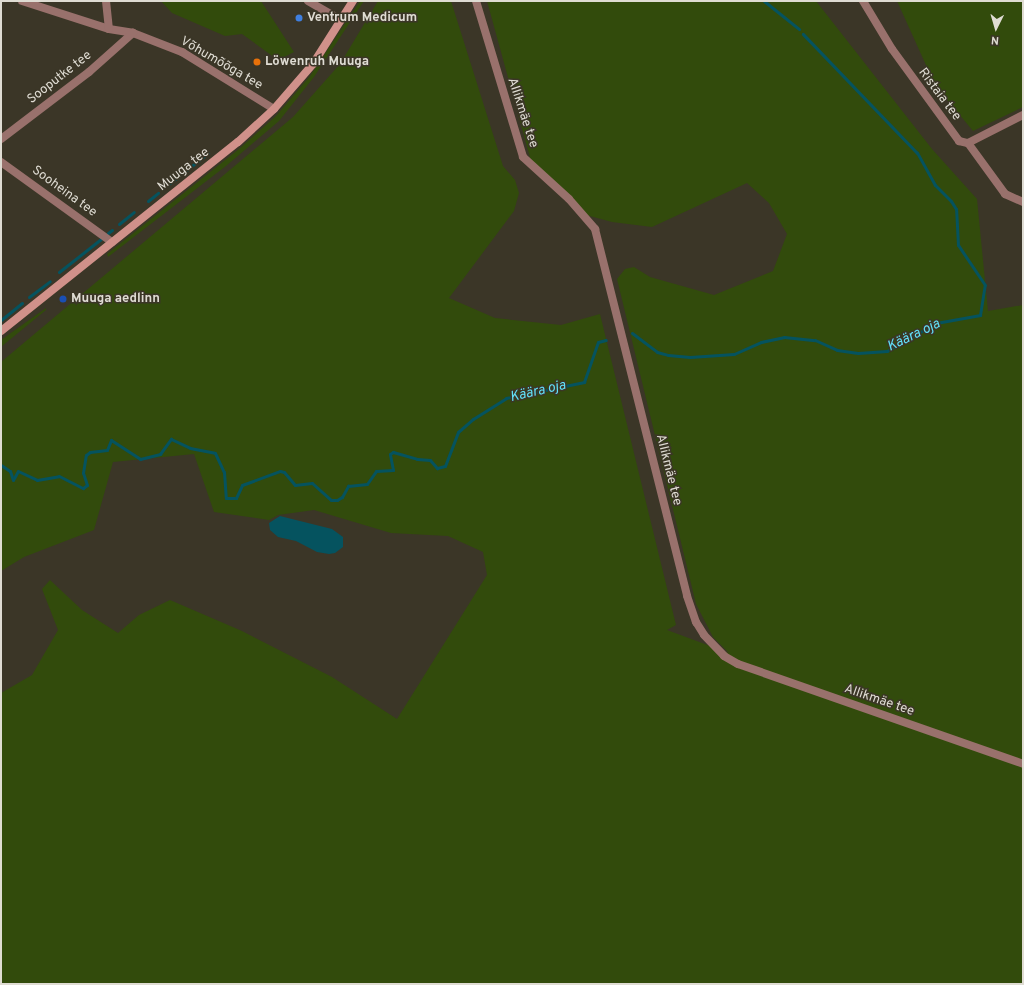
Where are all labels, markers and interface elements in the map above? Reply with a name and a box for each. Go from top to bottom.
north arrow [976,8,1016,48]
place label: Ventrum Medicum [307,10,417,26]
marker: Ventrum Medicum [294,13,304,23]
text: N [990,33,1000,47]
street label: Võhumõõga tee [177,34,265,94]
street label: Sooputke tee [25,48,95,108]
place label: Löwenruh Muuga [265,54,369,70]
marker: Löwenruh Muuga [252,57,262,67]
street label: Ristaia tee [914,66,964,124]
street label: Allikmäe tee [503,76,541,150]
street label: Muuga tee [155,145,213,195]
street label: Sooheina tee [29,163,99,221]
place label: Muuga aedlinn [71,291,160,307]
marker: Muuga aedlinn [58,294,68,304]
water label: Käära oja [885,316,943,356]
water label: Käära oja [509,377,567,407]
street label: Allikmäe tee [652,433,684,507]
street label: Allikmäe tee [842,682,916,720]

